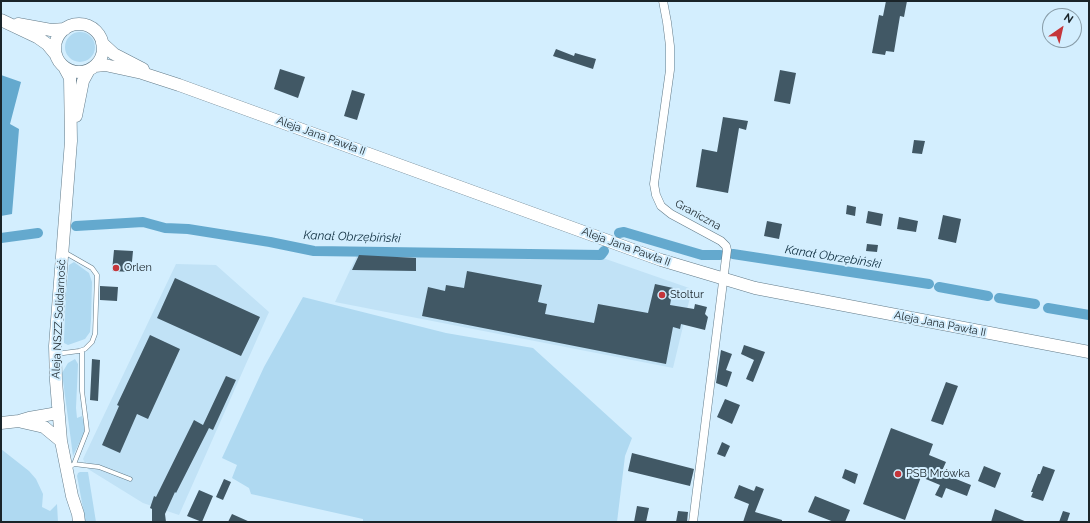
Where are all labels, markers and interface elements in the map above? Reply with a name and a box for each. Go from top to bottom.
north arrow [1042,8,1082,48]
text: N [1061,11,1076,26]
street label: Aleja Jana Pawła II [275,114,367,158]
street label: Graniczna [673,197,723,233]
street label: Aleja Jana Pawła II [580,225,672,269]
water label: Kanał Obrzębiński [303,228,401,246]
water label: Kanał Obrzębiński [784,242,882,272]
street label: Aleja NSZZ Solidarność [49,259,69,379]
place label: Orlen [124,261,152,275]
marker: Orlen [111,263,121,273]
place label: Stoltur [670,288,704,302]
marker: Stoltur [657,290,667,300]
street label: Aleja Jana Pawła II [893,309,987,339]
place label: PSB Mrówka [906,467,970,481]
marker: PSB Mrówka [893,469,903,479]

